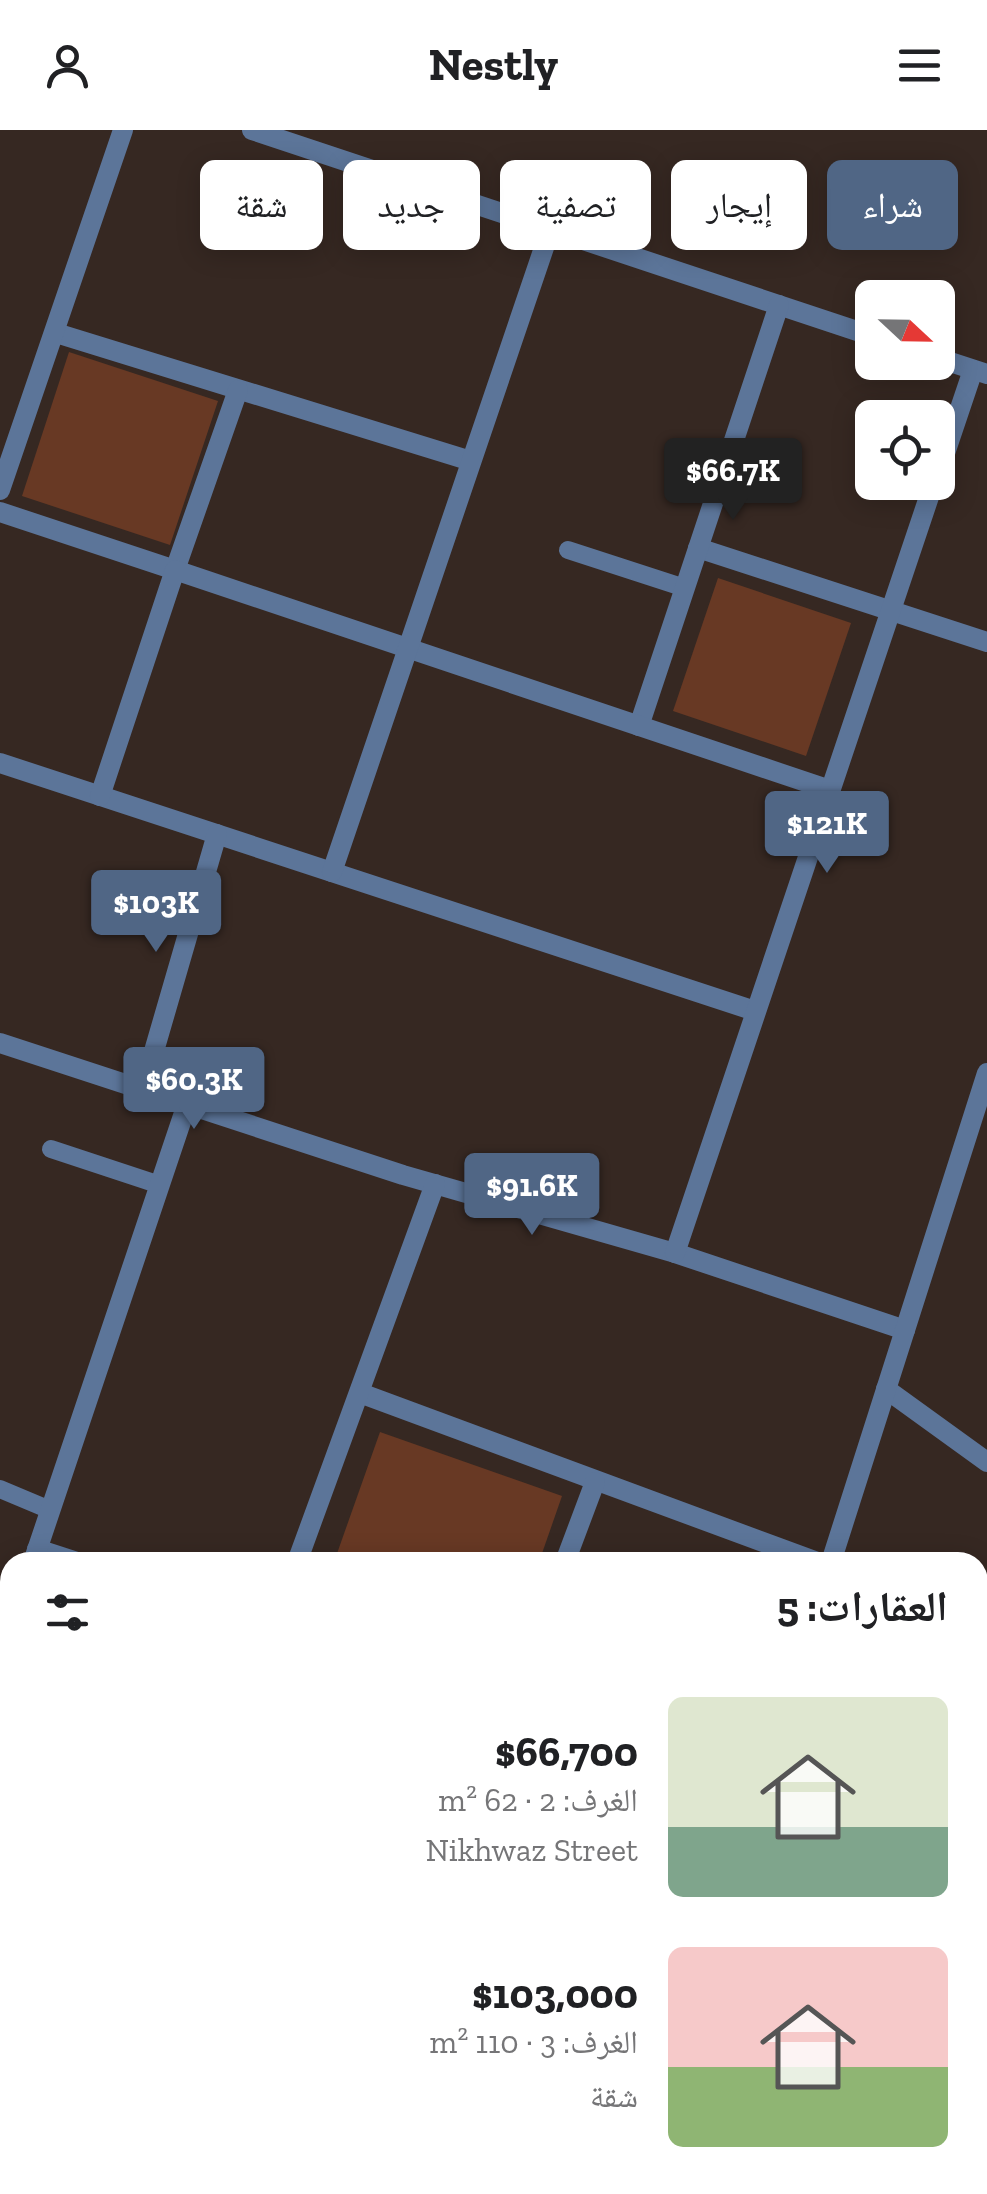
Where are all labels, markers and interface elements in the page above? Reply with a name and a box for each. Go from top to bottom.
icon: person [40,38,95,93]
text: Nestly [429,38,558,92]
icon: menu [892,38,947,93]
chip: شقة [200,160,323,250]
chip: جديد [343,160,480,250]
chip: تصفية [500,160,651,250]
chip: إيجار [671,160,807,250]
chip: شراء [827,160,958,250]
north arrow [855,280,955,380]
map controls [855,280,955,500]
button: locate [855,400,955,500]
pin: $66.7K [652,438,814,523]
text: $66.7K [686,451,780,489]
pin: $121K [757,791,897,876]
text: $121K [787,804,867,842]
pin: $103K [86,870,226,955]
text: $103K [113,883,199,921]
pin: $60.3K [113,1047,275,1132]
text: $60.3K [145,1060,243,1098]
pin: $91.6K [451,1153,613,1238]
text: $91.6K [486,1166,578,1204]
text: العقارات: 5 [777,1581,948,1632]
icon: filters [40,1585,95,1640]
text: $66,700 [495,1726,638,1777]
icon: home [748,1737,868,1857]
text: الغرف: 2 · 62 m² [438,1781,638,1819]
text: Nikhwaz Street [426,1831,638,1869]
text: $103,000 [472,1968,638,2019]
icon: home [748,1987,868,2107]
text: الغرف: 3 · 110 m² [430,2023,638,2061]
text: شقة [590,2077,638,2115]

